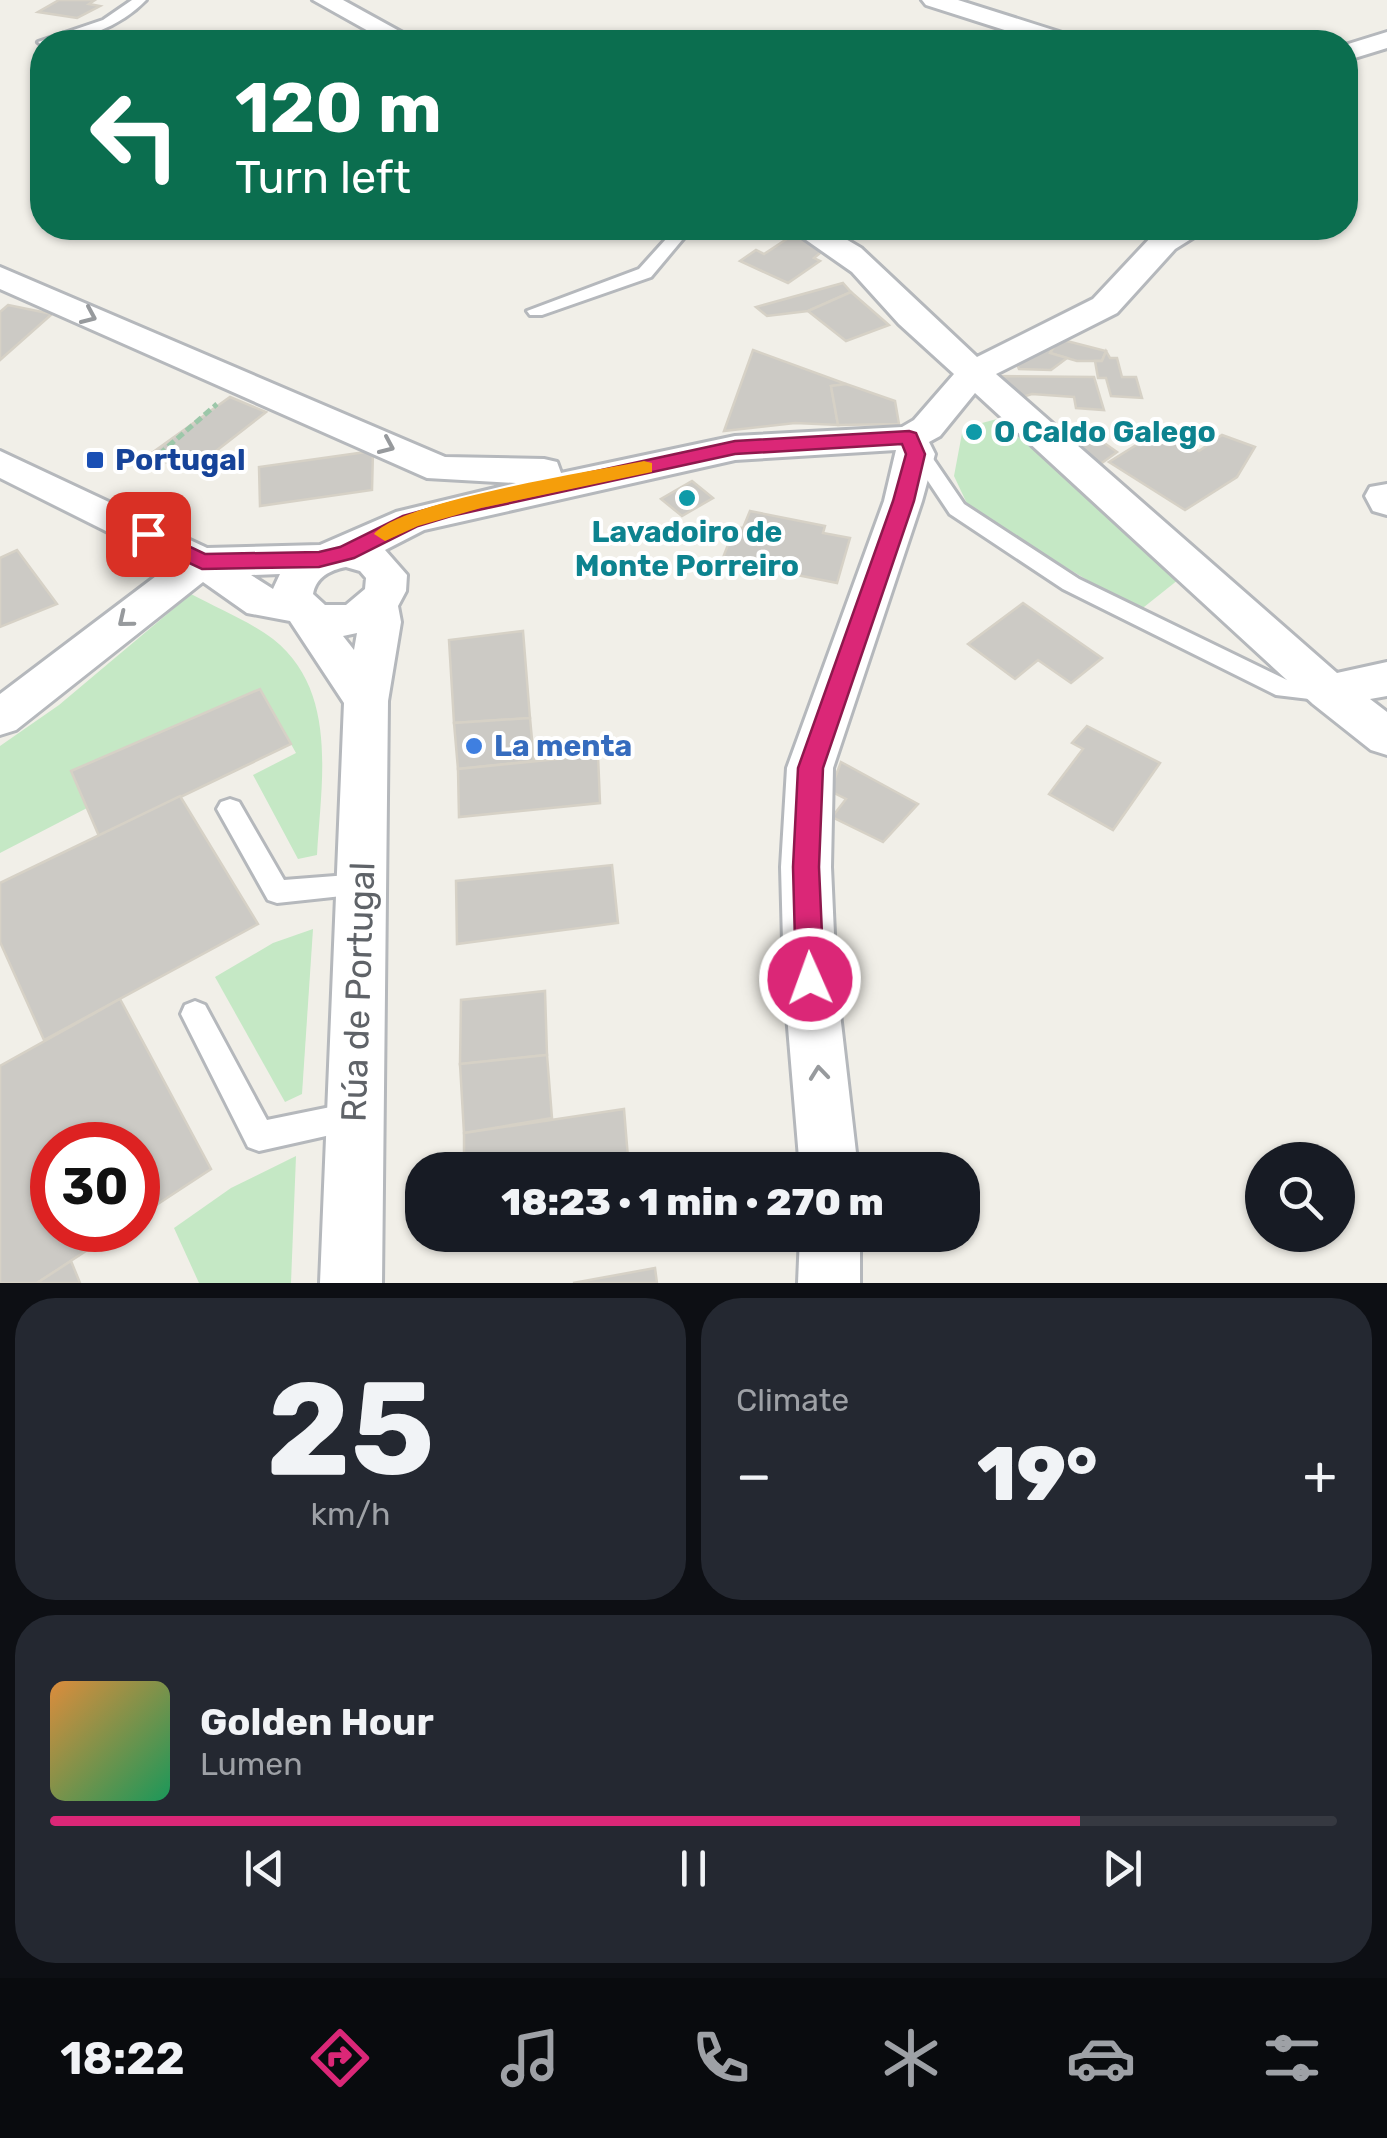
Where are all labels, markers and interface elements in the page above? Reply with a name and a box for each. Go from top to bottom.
text: 120 m [235,67,442,150]
icon: left [70,70,200,200]
text: Turn left [235,151,411,204]
one-way arrow [79,304,97,324]
place label: O Caldo Galego [994,414,1216,450]
marker: O Caldo Galego [963,421,985,443]
one-way arrow [377,434,395,454]
place label: Portugal [115,442,246,478]
marker: Portugal [84,449,106,471]
marker: Lavadoiro de Monte Porreiro [676,487,698,509]
pin [106,492,191,577]
icon: arrive [121,507,176,562]
place label: Lavadoiro de Monte Porreiro [575,514,799,584]
one-way arrow [118,608,136,626]
place label: La menta [494,728,632,764]
marker: La menta [463,735,485,757]
street label: Rúa de Portugal [332,861,384,1123]
position arrow [758,927,862,1031]
one-way arrow [809,1065,831,1081]
speed limit sign: 30 [30,1122,160,1252]
map controls [1245,1142,1355,1252]
button: search [1245,1142,1355,1252]
text: 18:23 · 1 min · 270 m [501,1179,884,1225]
text: 25 [266,1352,435,1507]
text: Climate [736,1381,849,1419]
text: 19° [977,1430,1098,1519]
text: − [736,1443,772,1508]
text: + [1303,1443,1337,1508]
text: km/h [311,1495,390,1533]
text: Golden Hour [200,1699,434,1745]
text: Lumen [200,1745,303,1783]
icon: previous [237,1841,292,1896]
icon: pause [666,1841,721,1896]
icon: next [1095,1841,1150,1896]
icon: directions [305,2023,375,2093]
icon: music [495,2023,565,2093]
icon: phone [686,2023,756,2093]
icon: climate [876,2023,946,2093]
icon: car [1066,2023,1136,2093]
icon: filters [1257,2023,1327,2093]
text: 18:22 [60,2032,185,2085]

